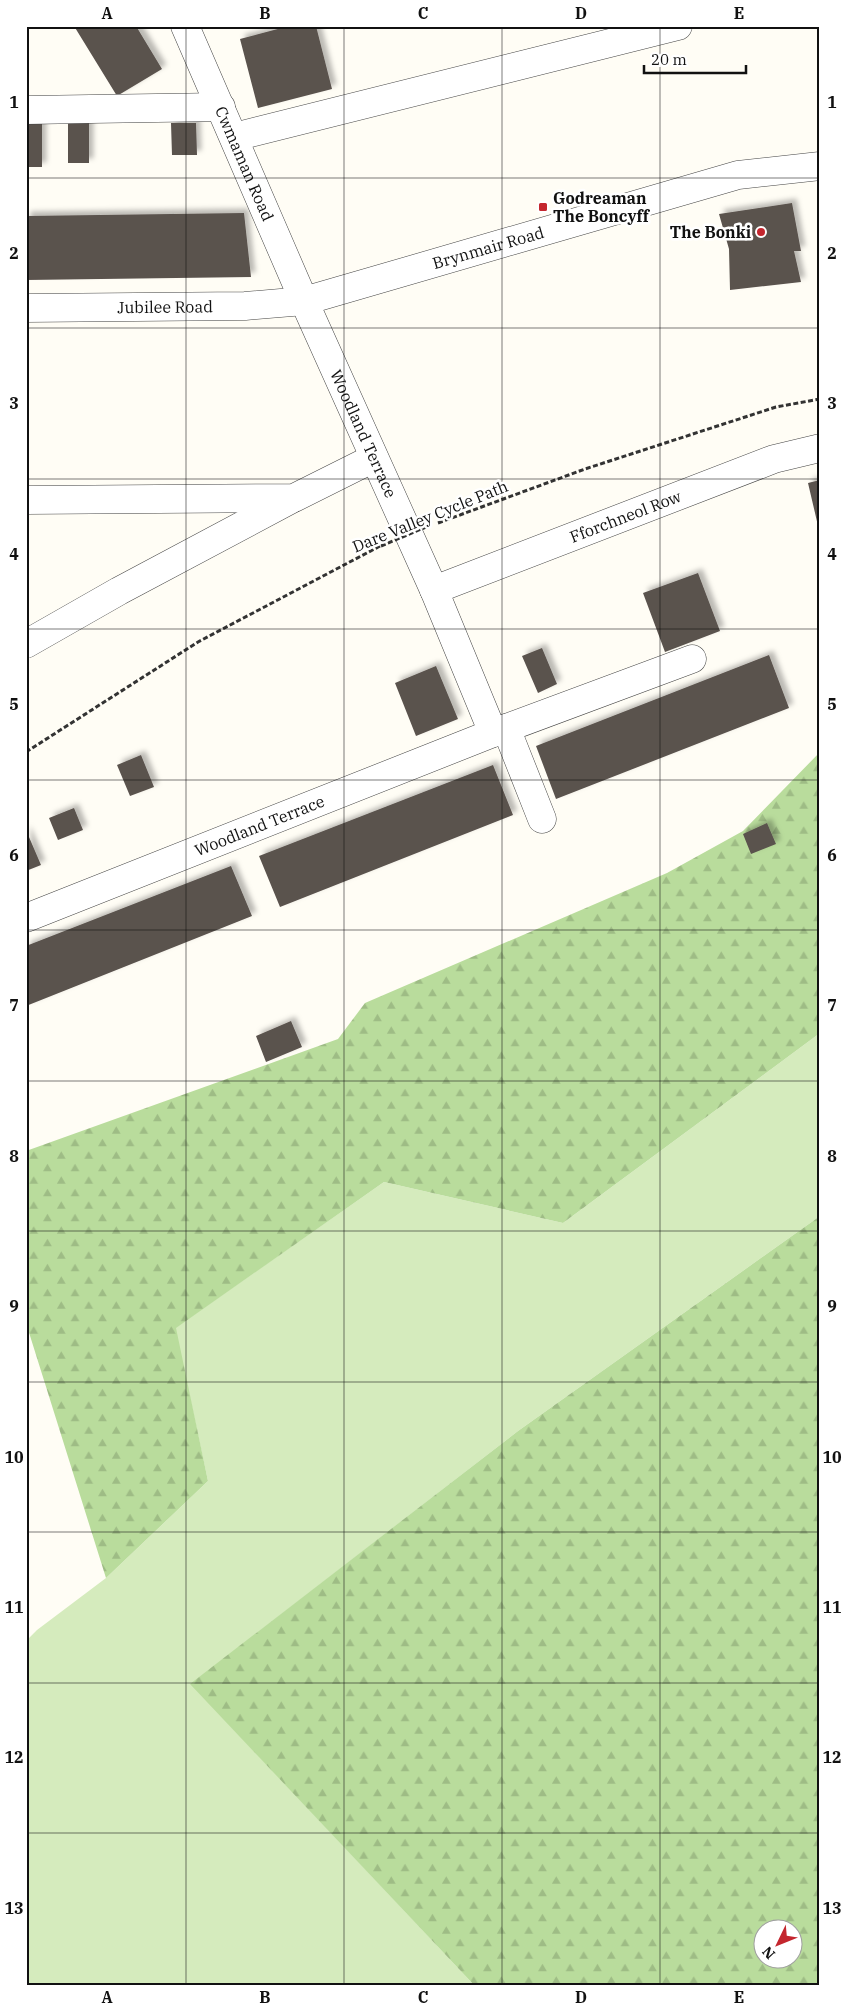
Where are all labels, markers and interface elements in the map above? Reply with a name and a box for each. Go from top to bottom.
text: A [101,3,113,23]
text: B [259,3,271,23]
text: C [418,3,428,23]
text: D [575,3,587,23]
text: E [734,3,744,23]
scale bar [644,42,746,74]
text: 20 m [651,50,687,69]
text: 1 [9,92,19,112]
text: 1 [827,92,837,112]
street label: Cwmaman Road [211,103,278,224]
place label: Godreaman The Boncyff [553,188,651,226]
marker: Godreaman The Boncyff [537,201,549,213]
street label: Brynmair Road [430,222,547,273]
place label: The Bonki [670,222,751,242]
marker: The Bonki [755,226,767,238]
text: 2 [9,243,19,263]
text: 2 [827,243,837,263]
street label: Jubilee Road [117,296,213,317]
street label: Woodland Terrace [326,367,401,501]
text: 3 [9,393,19,413]
text: 3 [827,393,837,413]
street label: Dare Valley Cycle Path [349,476,511,556]
street label: Fforchneol Row [567,486,684,547]
text: 4 [9,544,19,564]
text: 4 [827,544,837,564]
text: 5 [9,694,19,714]
text: 5 [827,694,837,714]
street label: Woodland Terrace [191,791,327,860]
text: 6 [9,845,19,865]
text: 6 [827,845,837,865]
text: 7 [9,995,19,1015]
text: 7 [827,995,837,1015]
text: 8 [9,1146,19,1166]
text: 8 [827,1146,837,1166]
text: 9 [9,1296,19,1316]
text: 9 [827,1296,837,1316]
text: 10 [4,1447,24,1467]
text: 10 [822,1447,842,1467]
text: 11 [4,1597,24,1617]
text: 11 [822,1597,842,1617]
text: 12 [4,1747,24,1767]
text: 12 [822,1747,842,1767]
text: 13 [4,1898,24,1918]
text: 13 [822,1898,842,1918]
north arrow [754,1918,804,1968]
text: N [758,1943,779,1963]
text: A [101,1987,113,2007]
text: B [259,1987,271,2007]
text: C [418,1987,428,2007]
text: D [575,1987,587,2007]
text: E [734,1987,744,2007]

